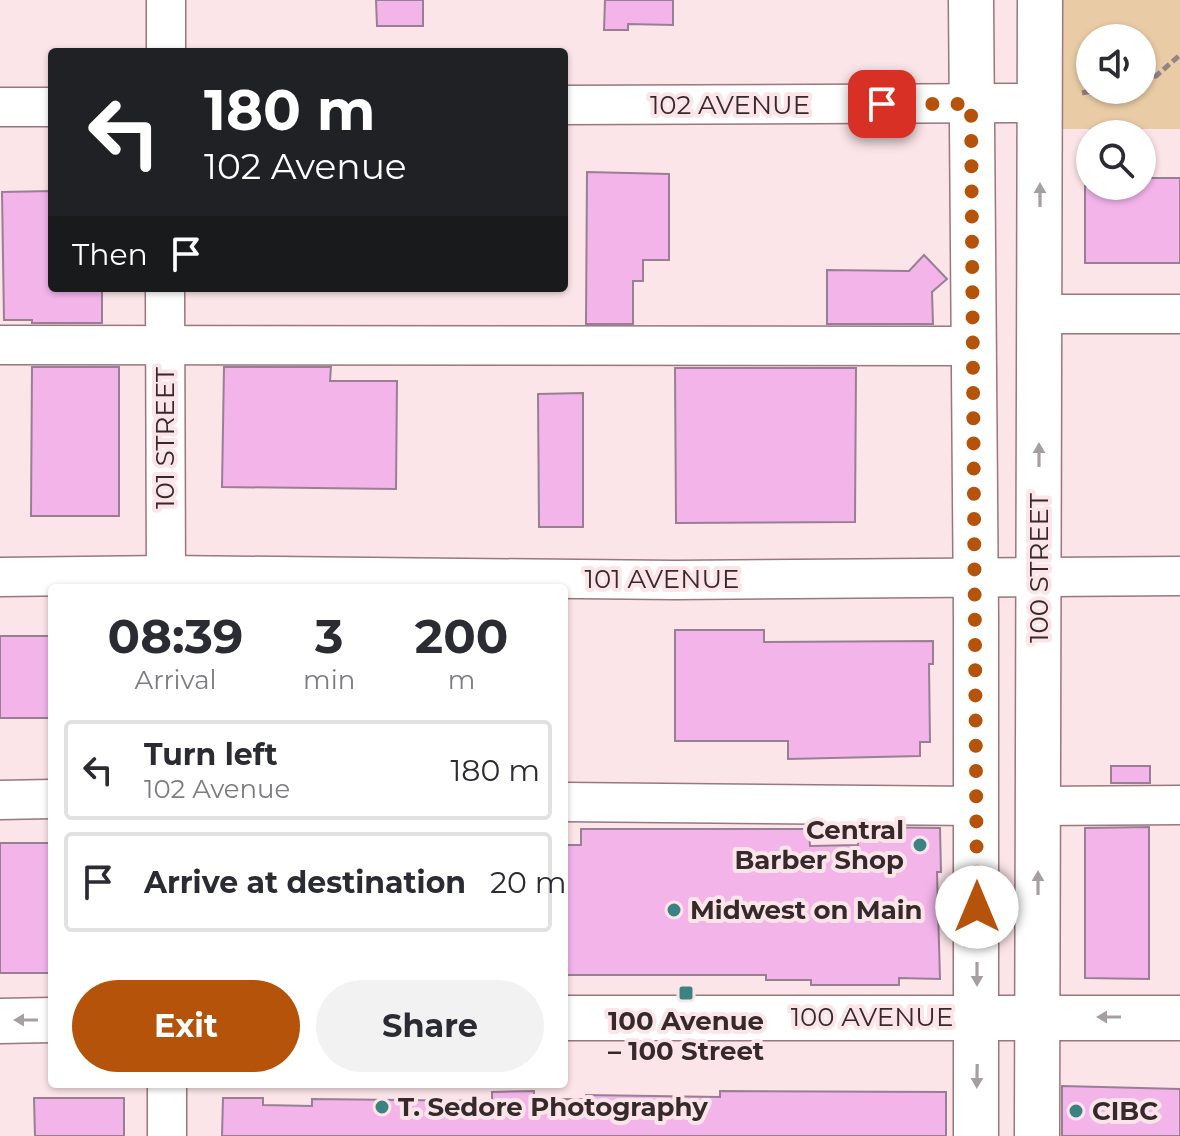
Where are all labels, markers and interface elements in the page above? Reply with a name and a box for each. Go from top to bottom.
map controls [1076,24,1156,200]
button: sound [1076,24,1156,104]
pin [848,70,916,138]
text: 180 m [204,76,376,144]
icon: left [72,80,176,184]
icon: arrive [860,82,904,126]
street label: 102 AVENUE [650,89,810,121]
button: search [1076,120,1156,200]
text: 102 Avenue [204,144,407,188]
one-way arrow [1034,182,1046,207]
icon: arrive [164,232,208,276]
text: Then [72,236,148,273]
street label: 101 STREET [149,367,181,509]
one-way arrow [1033,442,1045,467]
street label: 100 STREET [1023,493,1055,643]
street label: 101 AVENUE [585,563,739,595]
text: 08:39 [108,607,243,665]
text: 3 [315,607,343,665]
text: 200 [415,607,508,665]
text: Arrival [135,664,217,696]
text: min [303,664,355,696]
text: m [448,664,475,696]
text: Turn left [144,736,277,773]
icon: left [76,748,120,792]
text: 180 m [450,752,540,789]
text: 102 Avenue [144,773,290,805]
place label: Central Barber Shop [734,814,904,876]
marker: Central Barber Shop [911,836,929,854]
icon: arrive [76,860,120,904]
text: Arrive at destination [144,864,466,901]
text: 20 m [490,864,567,901]
position arrow [935,865,1019,949]
one-way arrow [1032,870,1044,895]
place label: Midwest on Main [690,894,923,926]
marker: Midwest on Main [665,901,683,919]
one-way arrow [971,962,983,987]
button: Exit [72,980,300,1072]
button: Share [316,980,544,1072]
marker: 100 Avenue – 100 Street [677,984,695,1002]
street label: 100 AVENUE [791,1001,953,1033]
place label: 100 Avenue – 100 Street [608,1005,764,1067]
one-way arrow [1096,1011,1121,1023]
one-way arrow [13,1014,38,1027]
one-way arrow [971,1064,983,1089]
place label: T. Sedore Photography [398,1091,708,1123]
place label: CIBC [1092,1095,1158,1127]
marker: T. Sedore Photography [373,1098,391,1116]
marker: CIBC [1067,1102,1085,1120]

